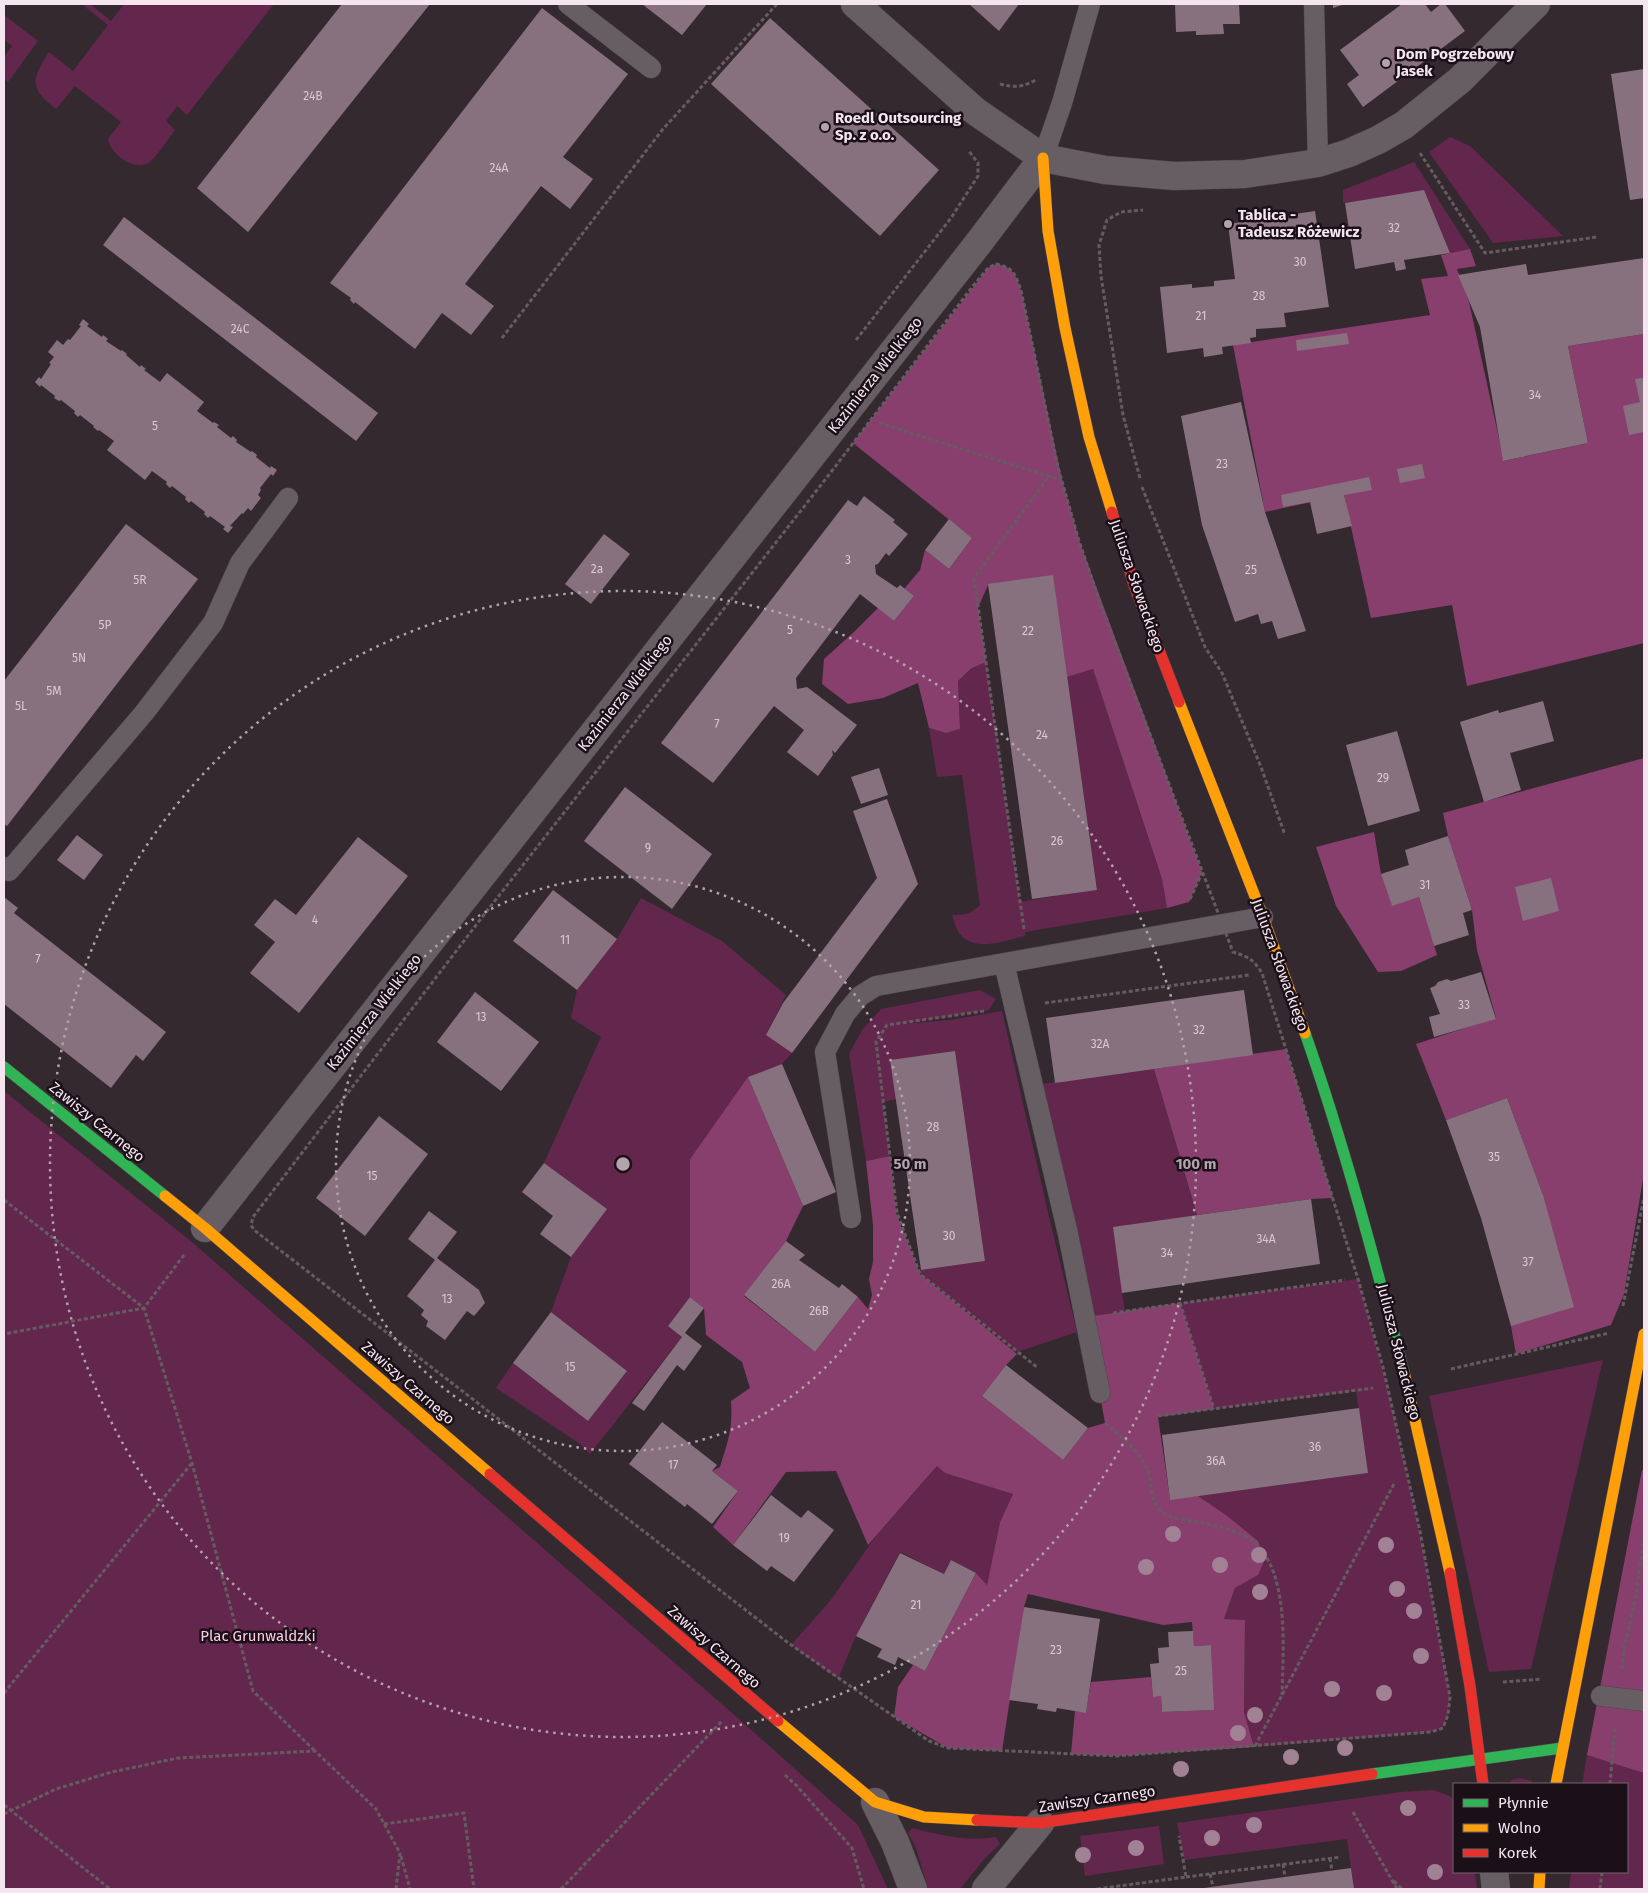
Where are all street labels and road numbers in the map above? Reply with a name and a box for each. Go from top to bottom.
street label: Kazimierza Wielkiego [824,313,926,437]
street label: Juliusza Słowackiego [1106,517,1168,655]
street label: Kazimierza Wielkiego [574,631,676,755]
street label: Juliusza Słowackiego [1248,896,1312,1034]
street label: Kazimierza Wielkiego [323,950,425,1074]
street label: Zawiszy Czarnego [46,1078,148,1166]
street label: Juliusza Słowackiego [1373,1282,1425,1422]
street label: Zawiszy Czarnego [358,1338,458,1428]
street label: Zawiszy Czarnego [664,1602,764,1692]
street label: Zawiszy Czarnego [1038,1782,1156,1816]

